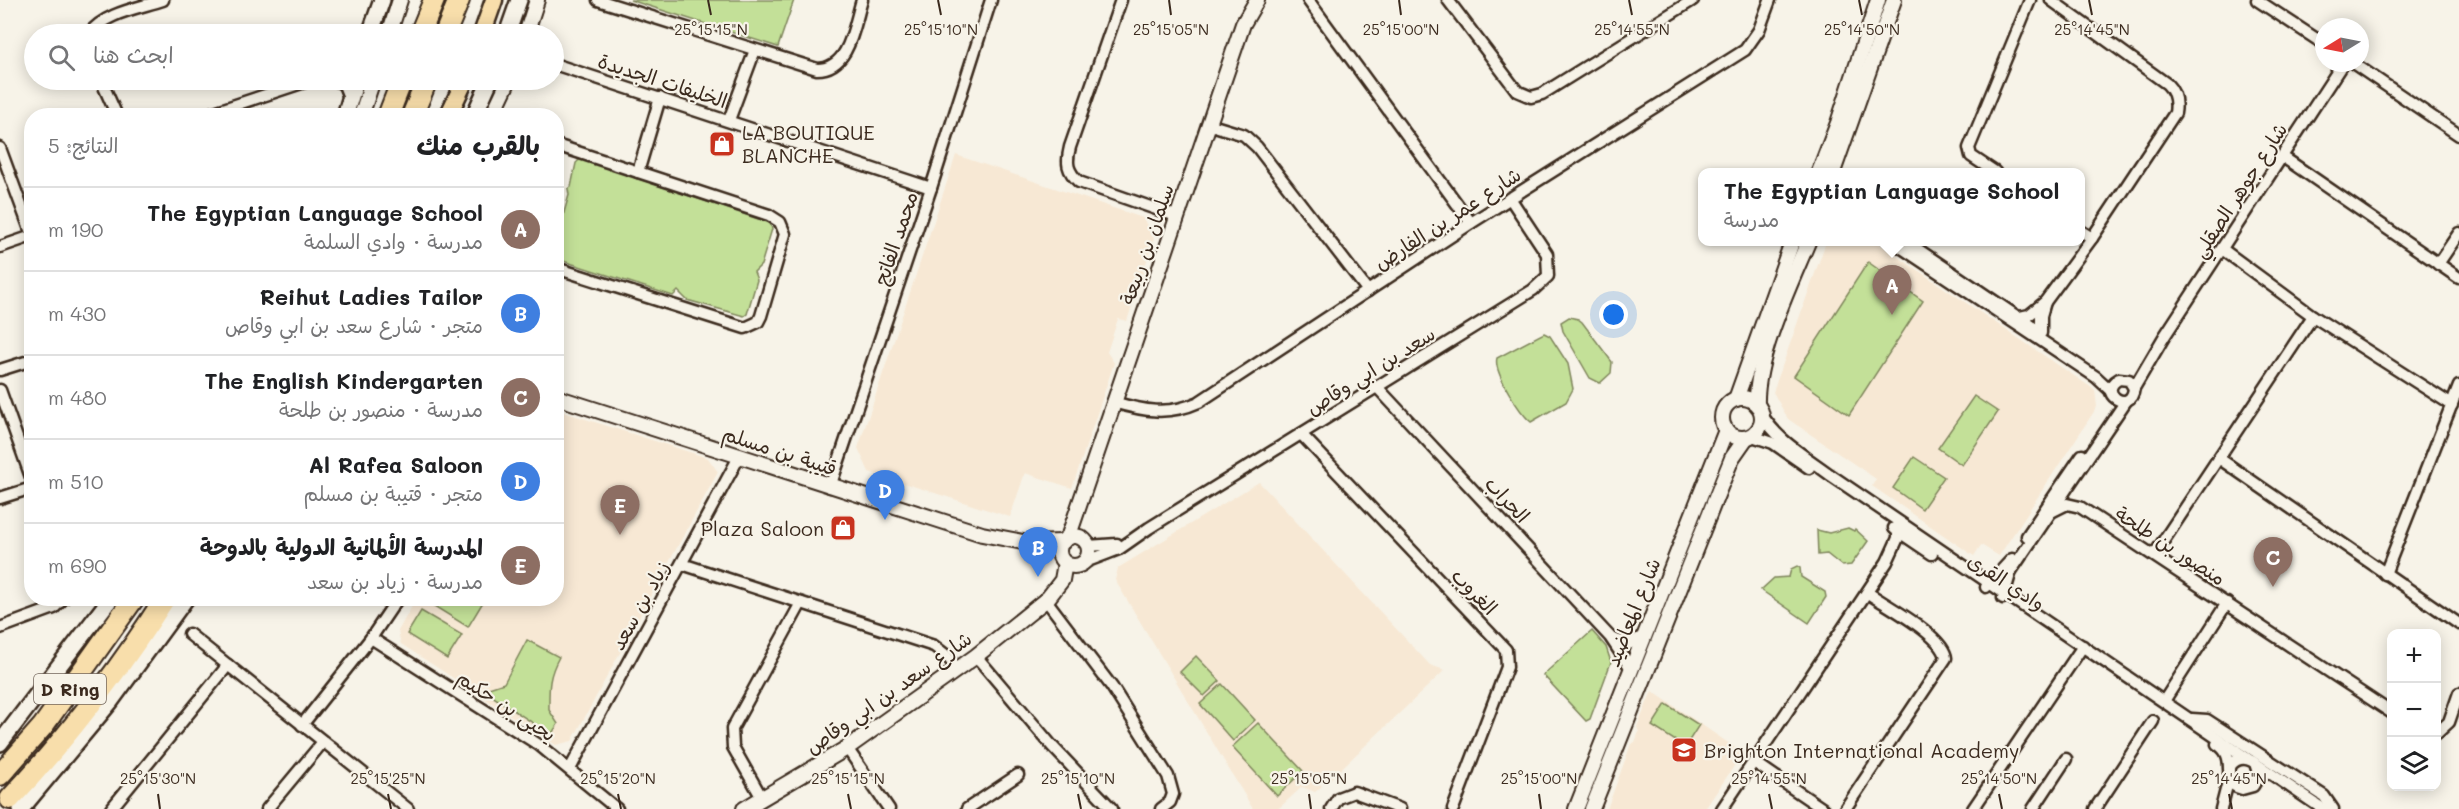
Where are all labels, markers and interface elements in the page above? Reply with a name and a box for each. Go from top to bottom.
north arrow [2315,18,2369,72]
text: 25°15'15"N [674,19,748,39]
text: 25°15'10"N [904,19,978,39]
text: 25°15'05"N [1133,19,1209,39]
text: 25°15'00"N [1363,19,1439,39]
text: 25°14'55"N [1594,19,1670,39]
text: 25°14'50"N [1824,19,1900,39]
text: 25°14'45"N [2054,19,2130,39]
search box [24,24,564,90]
text: ابحث هنا [93,40,174,69]
icon: search [45,41,78,74]
street label: الخليفات الجديدة [595,47,731,113]
street label: شارع جوهر الصقلي [2186,117,2297,266]
place label: LA BOUTIQUE BLANCHE [742,119,875,168]
text: بالقرب منك [417,128,540,162]
shop icon: LA BOUTIQUE BLANCHE [707,129,737,159]
text: النتائج: 5 [48,132,118,158]
street label: شارع عمر بن الفارض [1369,161,1527,277]
popup [1698,168,2085,246]
text: The Egyptian Language School [1724,176,2059,205]
street label: سلمان بن ربيعة [1113,180,1179,308]
street label: محمد الفاتح [867,188,925,289]
text: The Egyptian Language School [147,198,483,227]
text: مدرسة [1724,206,1779,232]
text: 190 m [48,216,103,242]
text: A [514,216,527,242]
text: مدرسة · وادي السلمة [304,228,483,254]
pin: A [1872,266,1912,315]
text: Reihut Ladies Tailor [260,282,483,311]
text: 430 m [48,300,106,326]
text: B [514,300,527,326]
your location [1599,300,1628,329]
text: متجر · شارع سعد بن ابي وقاص [225,312,483,338]
street label: سعد بن ابي وقاص [1301,320,1443,425]
text: The English Kindergarten [205,366,483,395]
text: 480 m [48,384,107,410]
text: C [513,384,528,410]
text: مدرسة · منصور بن طلحة [279,396,483,422]
street label: قتيبة بن مسلم [719,419,841,484]
text: Al Rafea Saloon [309,450,483,479]
text: 510 m [48,468,103,494]
text: D [513,468,528,494]
pin: D [866,470,904,520]
street label: الحراب [1480,470,1536,528]
text: متجر · قتيبة بن مسلم [304,480,483,506]
pin: E [600,486,640,535]
street label: منصور بن طلحة [2111,500,2231,590]
shop icon: Plaza Saloon [828,513,858,543]
place label: Plaza Saloon [701,515,824,541]
pin: B [1018,528,1058,577]
text: المدرسة الألمانية الدولية بالدوحة [200,532,483,561]
pin: C [2254,538,2292,587]
street label: وادي القرى [1962,546,2051,618]
text: 690 m [48,552,107,578]
text: E [514,552,527,578]
street label: شارع المعاضيد [1598,554,1667,671]
street label: زياد بن سعد [604,556,674,654]
street label: الغروب [1446,562,1504,620]
text: مدرسة · زياد بن سعد [307,568,483,594]
street label: شارع سعد بن ابي وقاص [800,625,980,764]
map controls [2387,629,2441,791]
button: + [2387,629,2441,683]
street label: يحيى بن حكيم [451,663,561,749]
road number: D Ring [34,674,106,704]
button: − [2387,683,2441,737]
school or university icon: Brighton International Academy [1669,735,1699,765]
place label: Brighton International Academy [1704,737,2019,763]
button: layers [2387,737,2441,791]
text: 25°15'30"N [120,768,196,788]
text: 25°15'25"N [350,768,426,788]
text: 25°15'20"N [580,768,656,788]
text: 25°15'15"N [811,768,885,788]
text: 25°15'10"N [1041,768,1115,788]
text: 25°15'05"N [1271,768,1347,788]
text: 25°15'00"N [1501,768,1577,788]
text: 25°14'55"N [1731,768,1807,788]
text: 25°14'50"N [1961,768,2037,788]
text: 25°14'45"N [2191,768,2267,788]

